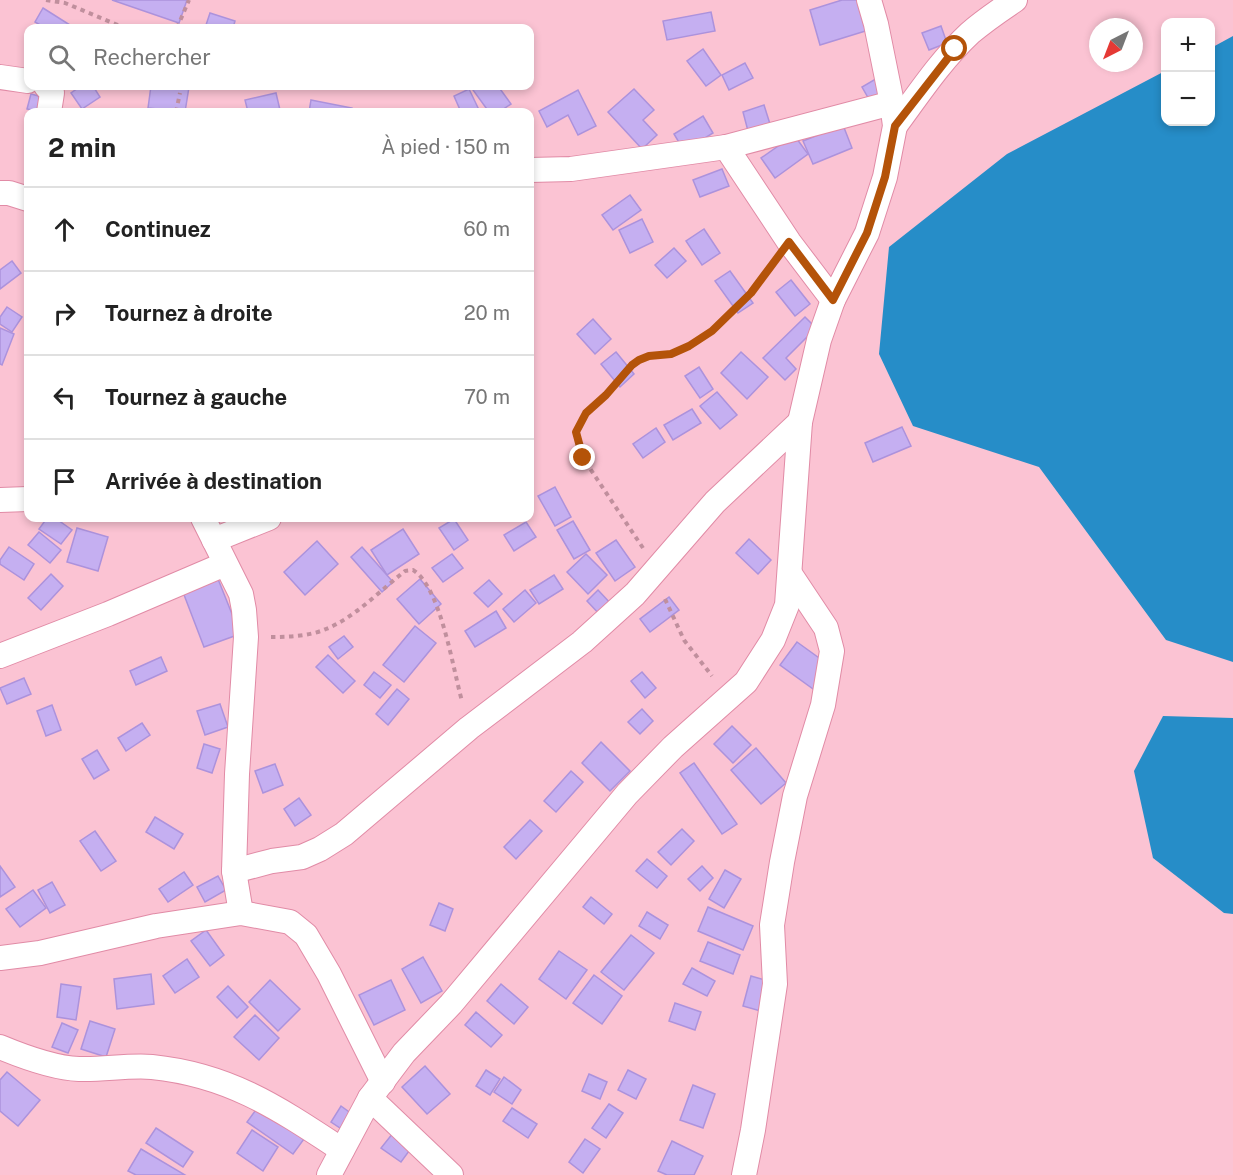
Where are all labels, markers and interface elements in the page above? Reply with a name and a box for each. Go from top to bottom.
north arrow [1089,18,1143,72]
map controls [1161,18,1215,126]
button: + [1161,18,1215,72]
search box [24,24,534,90]
route start [941,35,967,61]
icon: search [45,41,78,74]
text: Rechercher [93,44,211,70]
button: − [1161,72,1215,126]
text: 2 min [48,132,116,163]
text: À pied · 150 m [381,135,510,159]
icon: ahead [48,213,81,246]
text: Continuez [105,216,211,242]
text: 60 m [463,217,510,241]
icon: right [48,297,81,330]
text: Tournez à droite [105,300,273,326]
text: 20 m [464,301,510,325]
icon: left [48,381,81,414]
text: Tournez à gauche [105,384,287,410]
text: 70 m [464,385,510,409]
route end [569,444,595,470]
icon: arrive [48,465,81,498]
text: Arrivée à destination [105,468,322,494]

